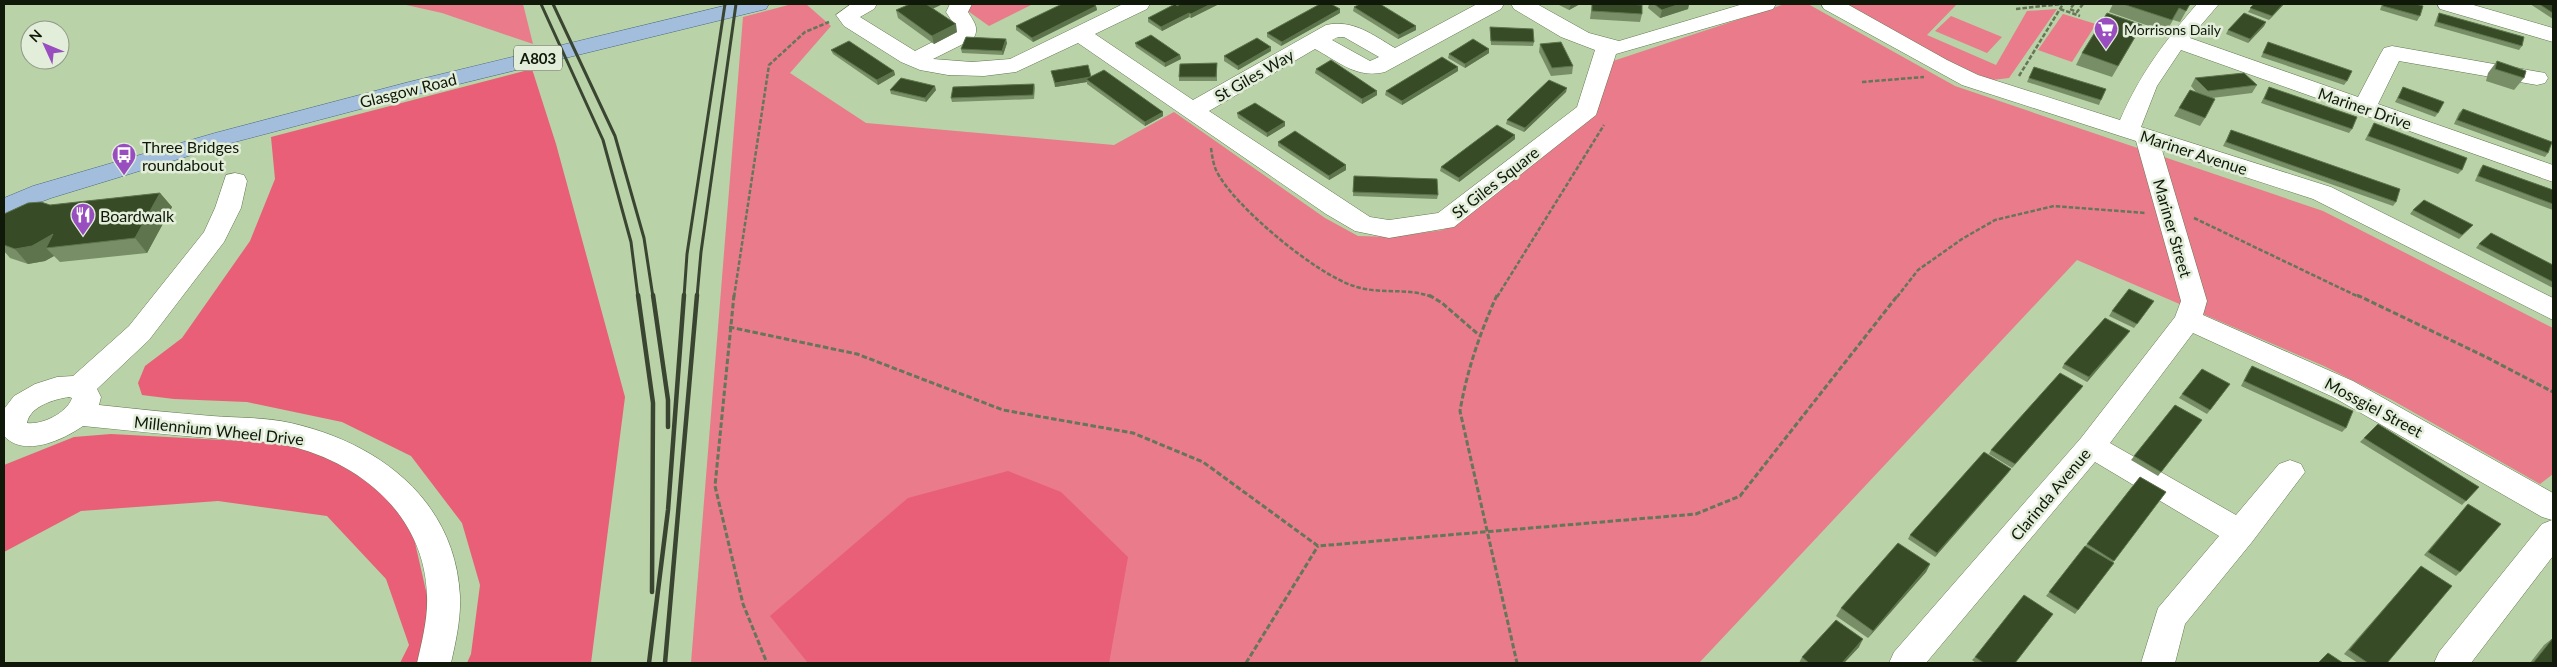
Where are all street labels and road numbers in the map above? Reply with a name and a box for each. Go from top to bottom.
street label: St Giles Way [1211,44,1298,105]
road number: A803 [514,46,562,70]
street label: Glasgow Road [358,69,458,111]
street label: Mariner Drive [2316,83,2414,133]
street label: Mariner Avenue [2138,126,2250,178]
street label: St Giles Square [1448,142,1542,222]
street label: Mariner Street [2150,177,2196,280]
street label: Mossgiel Street [2322,373,2426,441]
street label: Millennium Wheel Drive [133,412,305,448]
street label: Clarinda Avenue [2006,444,2094,544]

